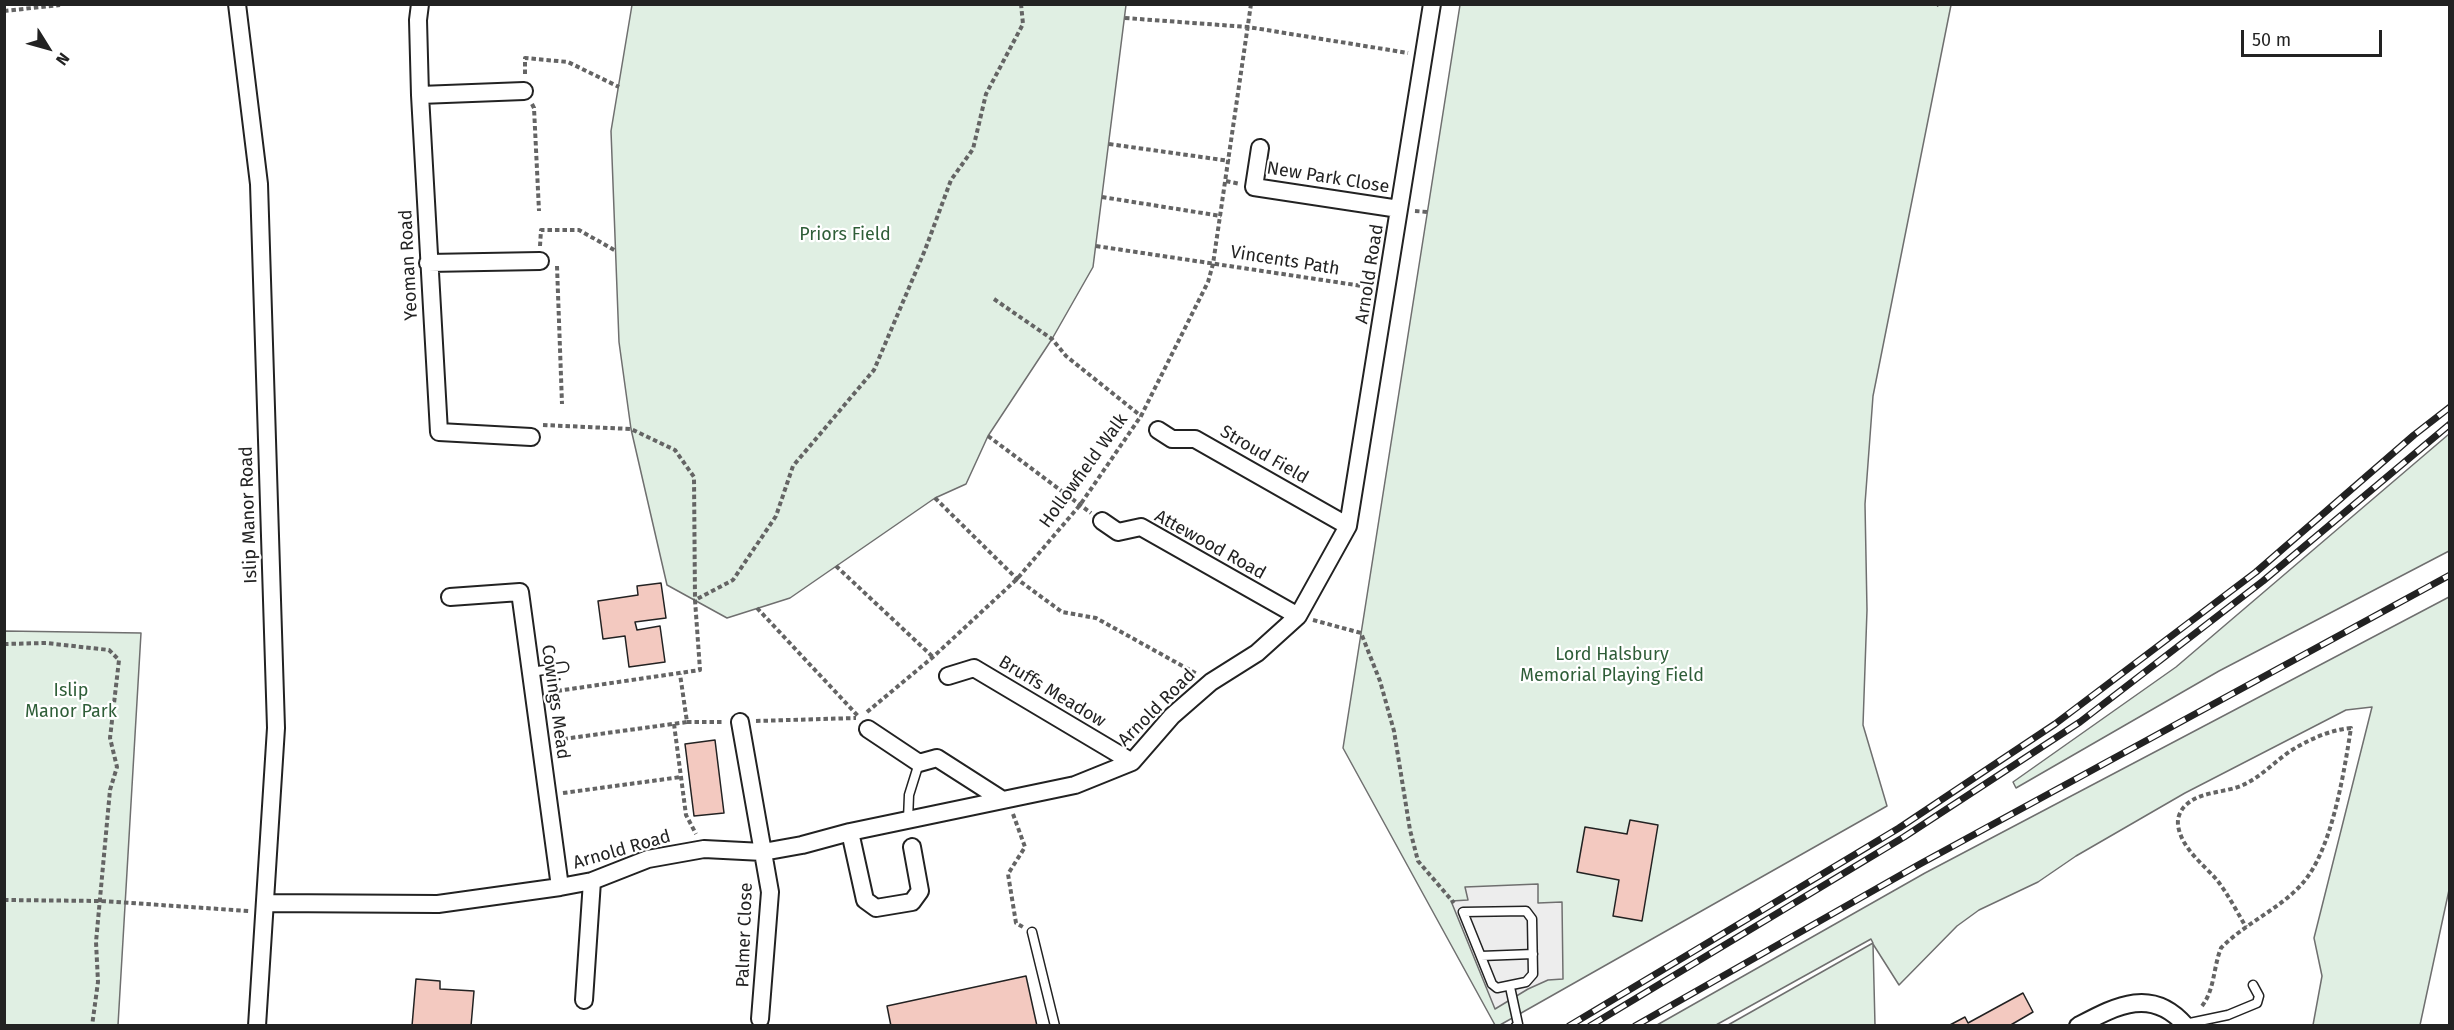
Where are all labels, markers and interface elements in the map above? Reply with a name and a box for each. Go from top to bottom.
north arrow [18,18,78,78]
scale bar [2244,18,2385,56]
text: 50 m [2252,29,2291,51]
text: N [52,49,74,69]
street label: New Park Close [1265,158,1391,198]
street label: Yeoman Road [395,209,423,321]
street label: Arnold Road [1351,223,1389,325]
park label: Priors Field [799,224,891,246]
street label: Vincents Path [1229,242,1341,280]
street label: Hollowfield Walk [1035,410,1133,532]
street label: Stroud Field [1216,421,1312,489]
street label: Islip Manor Road [236,446,262,584]
street label: Attewood Road [1151,506,1269,584]
street label: Cowings Mead [536,643,574,761]
park label: Lord Halsbury Memorial Playing Field [1520,644,1704,686]
street label: Bruffs Meadow [995,652,1109,732]
street label: Arnold Road [1114,665,1200,751]
park label: Islip Manor Park [25,680,117,722]
street label: Arnold Road [571,826,673,874]
street label: Palmer Close [732,882,758,988]

